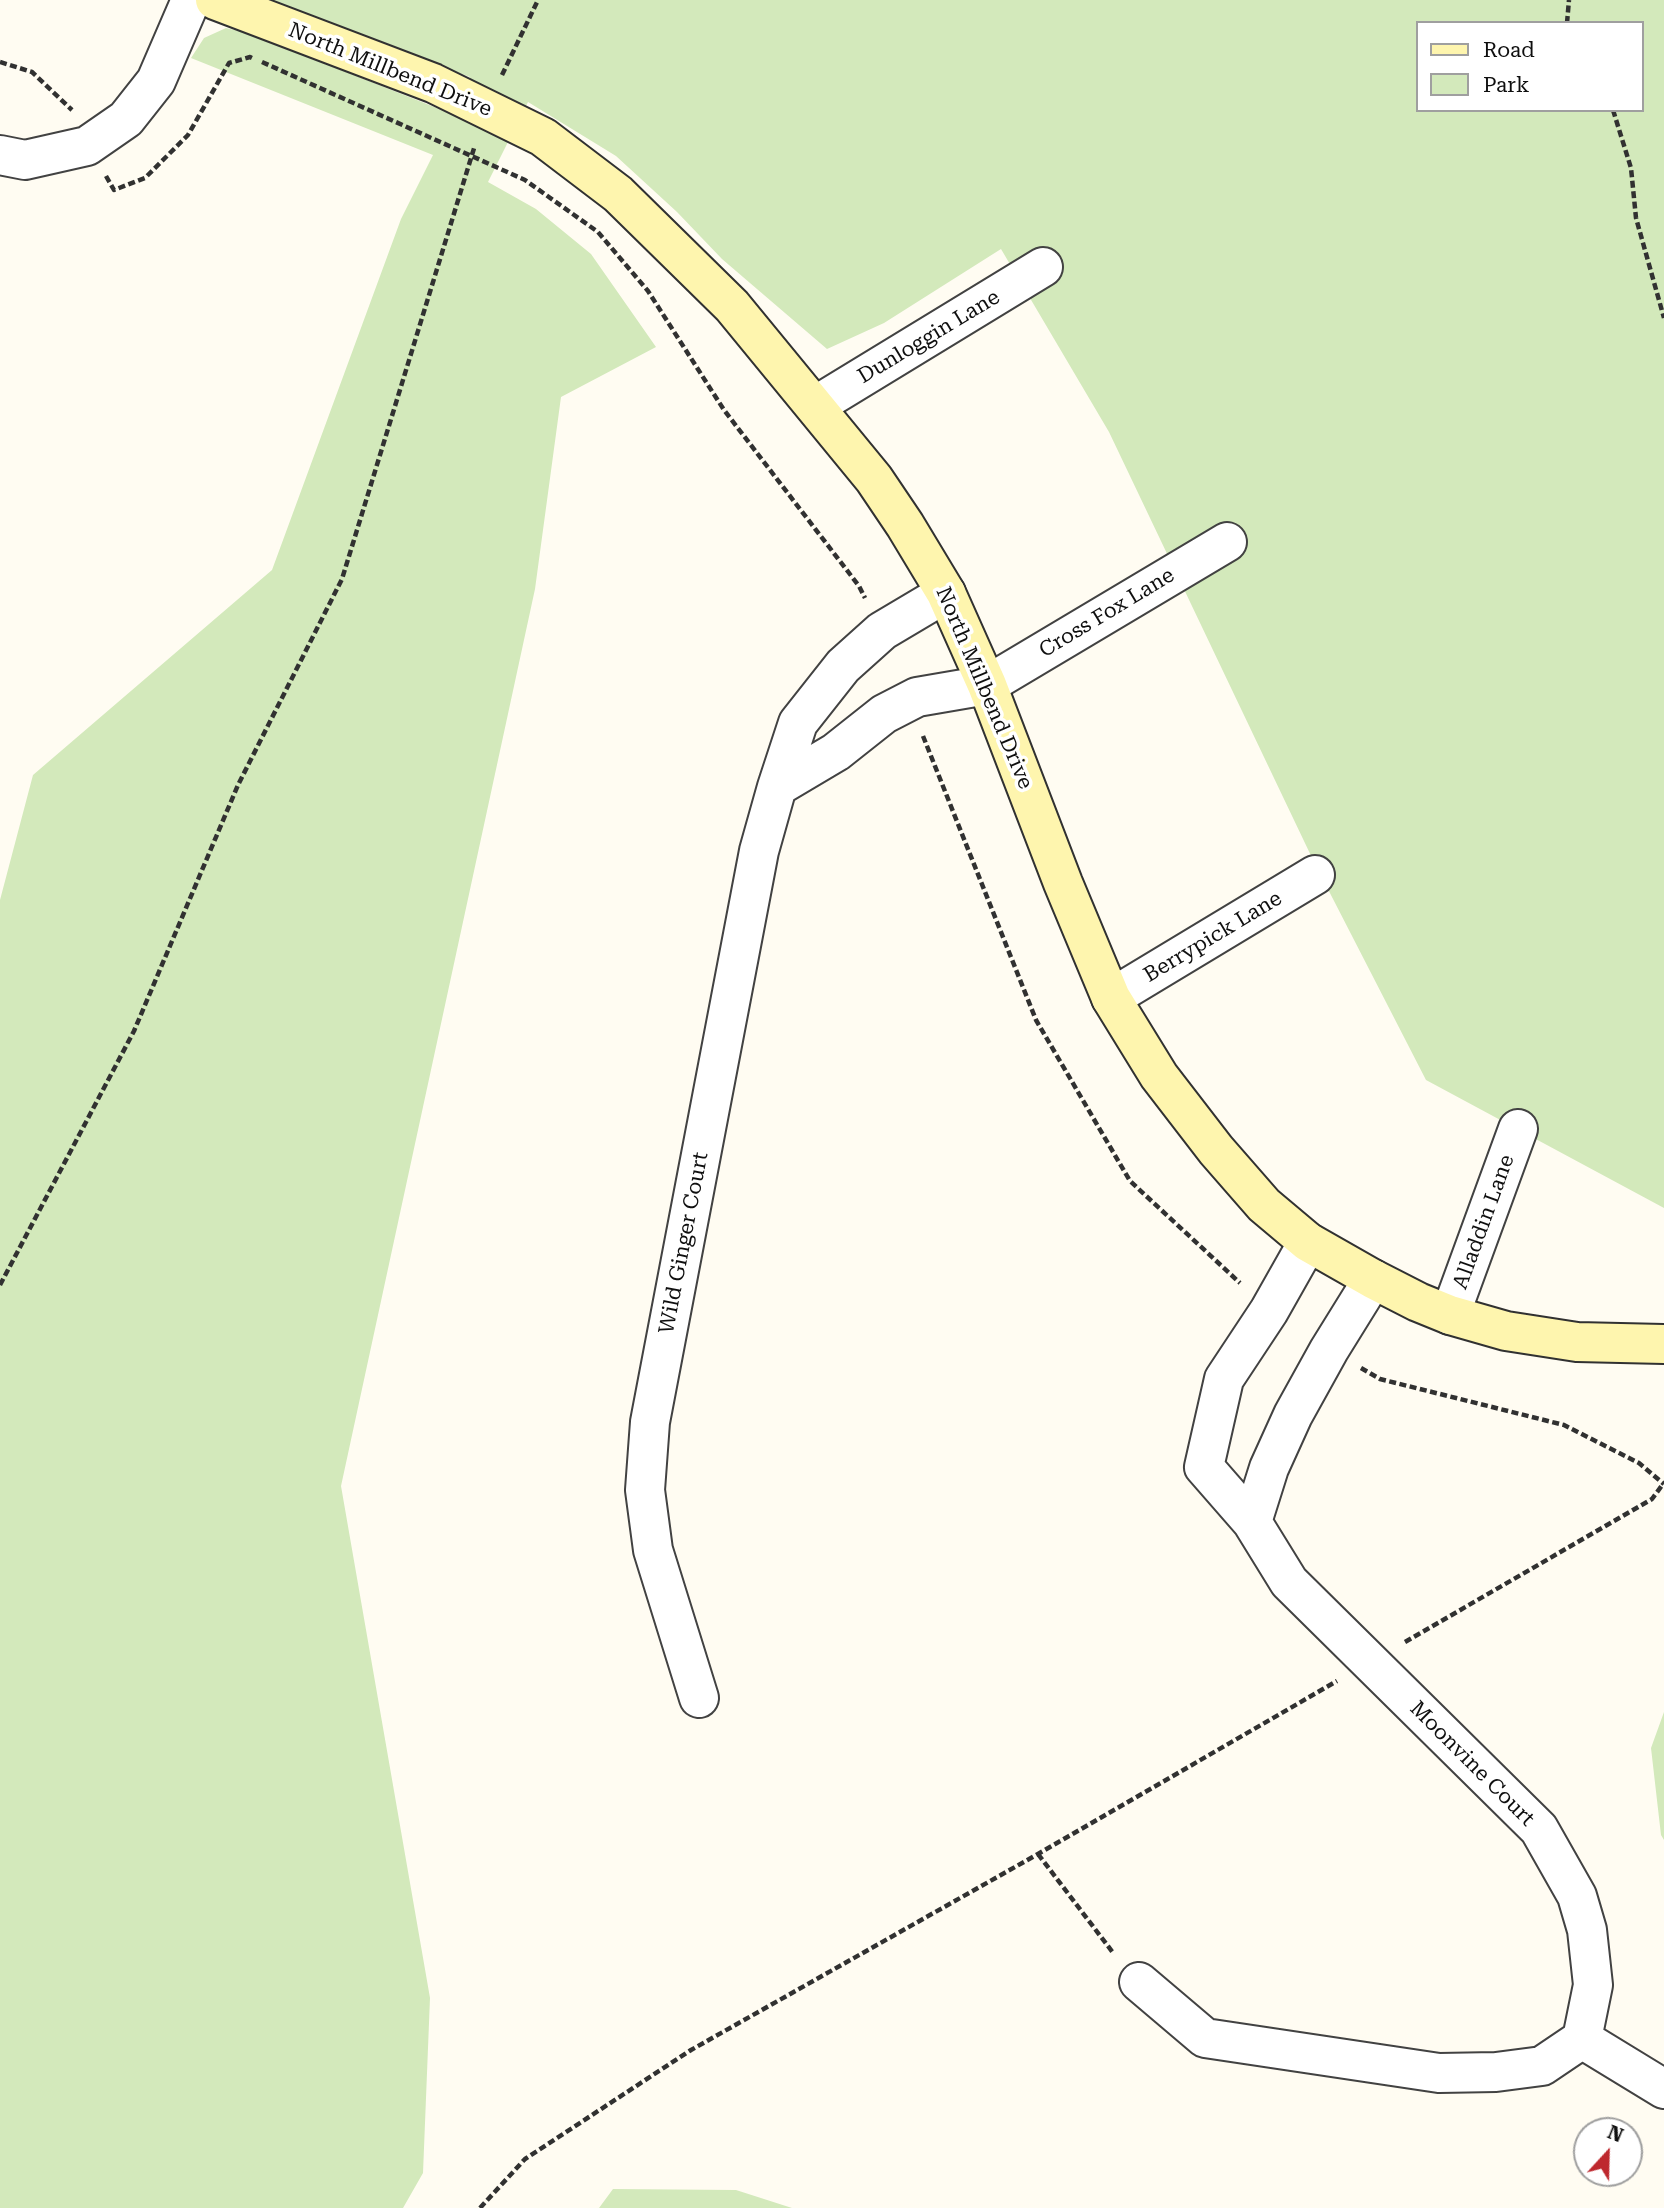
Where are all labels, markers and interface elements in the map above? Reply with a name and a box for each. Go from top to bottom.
street label: North Millbend Drive [285,18,495,122]
legend [1416,21,1643,112]
text: Road [1483,38,1535,62]
text: Park [1483,73,1529,97]
street label: Dunloggin Lane [853,285,1005,389]
street label: Cross Fox Lane [1035,563,1179,663]
street label: North Millbend Drive [930,583,1038,793]
street label: Berrypick Lane [1139,886,1287,988]
street label: Wild Ginger Court [654,1150,714,1336]
street label: Alladdin Lane [1448,1151,1520,1293]
street label: Moonvine Court [1404,1696,1540,1832]
north arrow [1573,2117,1643,2187]
text: N [1604,2121,1626,2147]

